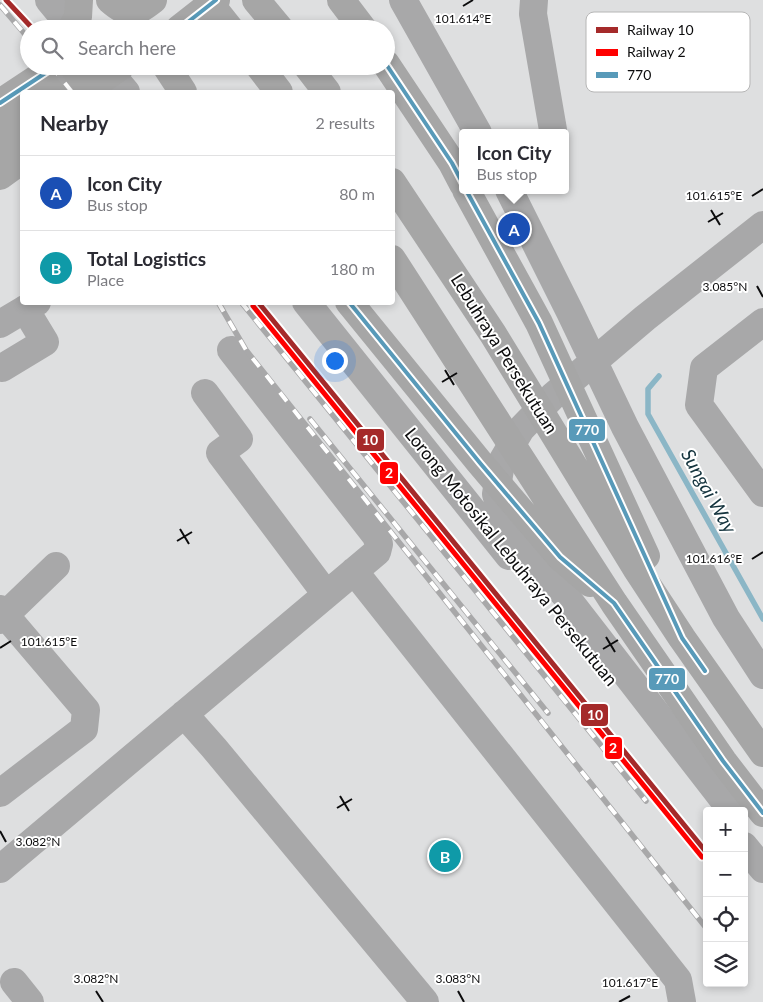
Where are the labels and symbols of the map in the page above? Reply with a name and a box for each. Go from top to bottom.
text: 101.614°E [435,11,491,26]
legend [586,12,750,92]
text: Railway 10 [627,21,694,38]
text: Railway 2 [627,43,686,60]
text: 770 [627,66,651,83]
text: 101.615°E [686,188,742,203]
pin: A [498,210,530,248]
street label: Lebuhraya Persekutuan [447,269,563,437]
text: 3.085°N [703,279,747,294]
your location [322,348,348,374]
line badge: 770 [568,418,606,442]
text: 770 [575,421,599,438]
street label: Lorong Motosikal Lebuhraya Persekutuan [401,423,623,690]
line badge: 10 [356,428,385,452]
text: 10 [362,431,378,448]
water label: Sungai Way [677,445,742,538]
line badge: 2 [379,461,399,485]
text: 2 [385,464,393,481]
text: 101.616°E [686,551,742,566]
text: 101.615°E [21,634,77,649]
line badge: 770 [648,667,686,691]
text: 770 [655,670,679,687]
line badge: 10 [580,703,609,727]
text: 10 [587,706,603,723]
line badge: 2 [604,736,623,760]
text: 2 [609,739,617,756]
text: 3.082°N [16,834,60,849]
pin: B [429,837,461,875]
text: 3.082°N [74,971,118,986]
text: 3.083°N [436,971,480,986]
text: 101.617°E [602,975,658,990]

